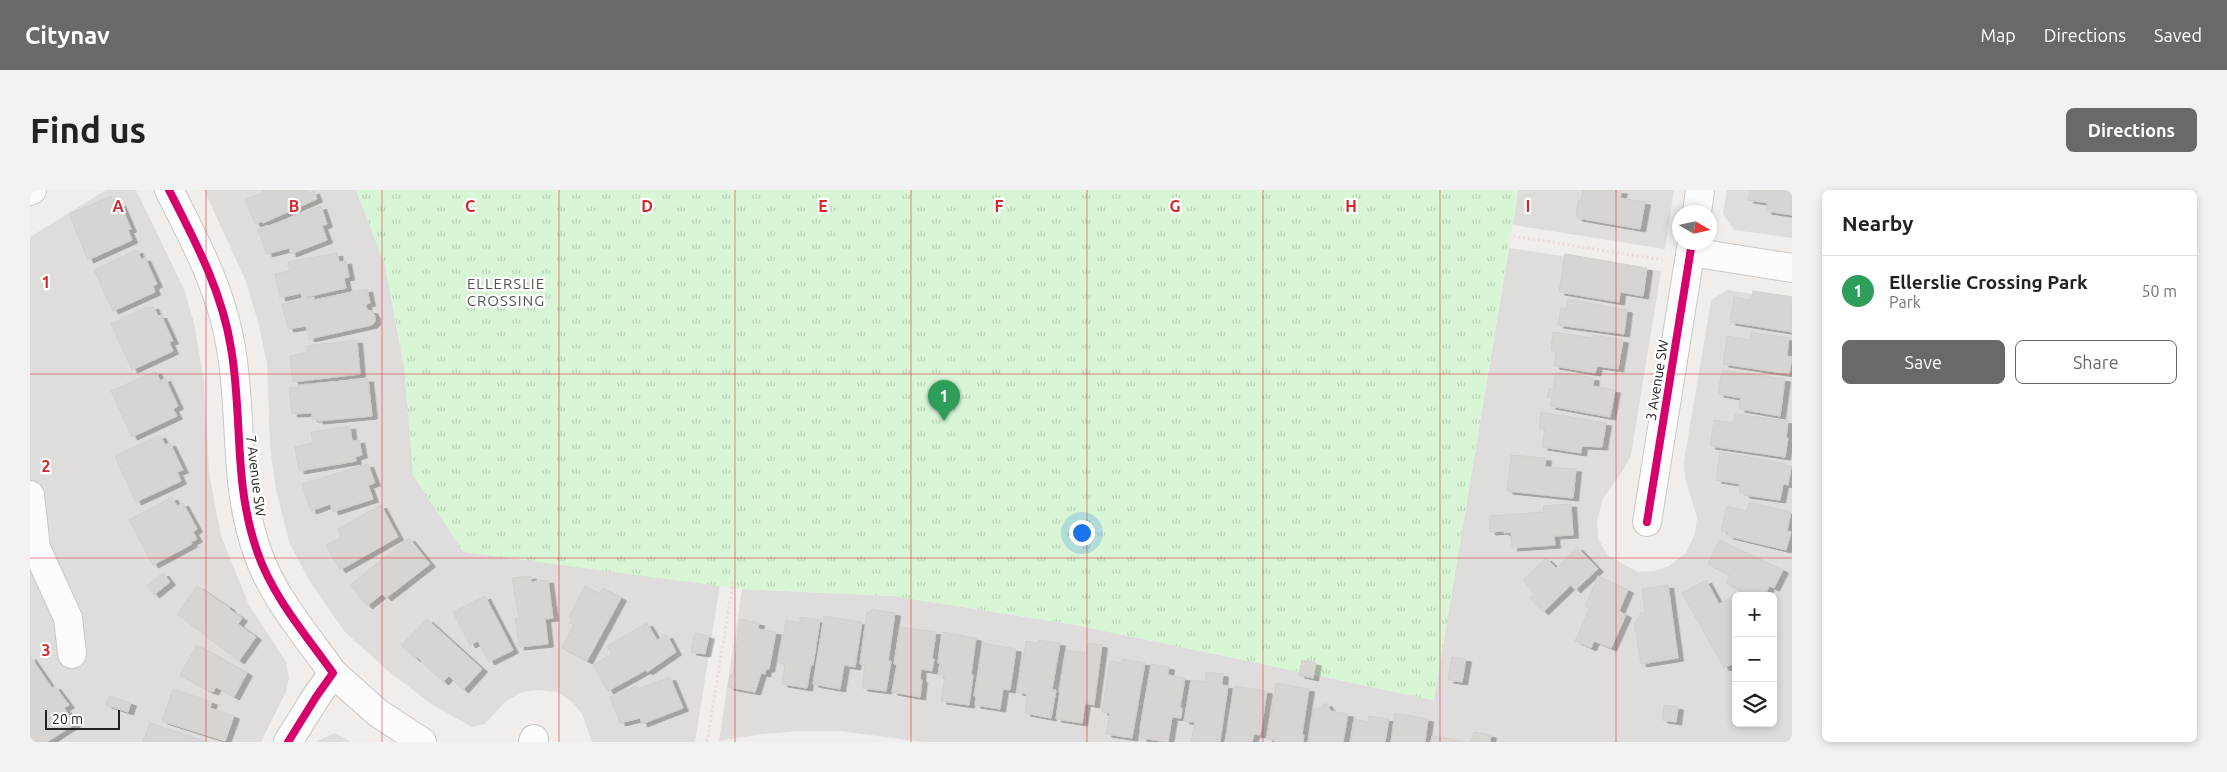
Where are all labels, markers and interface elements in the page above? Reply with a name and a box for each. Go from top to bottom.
text: Citynav [25,22,110,49]
text: Map [1980,25,2016,45]
text: Directions [2044,25,2126,45]
text: Saved [2154,25,2202,45]
button: Directions [2066,108,2197,152]
text: Find us [30,110,146,150]
text: A [112,197,124,215]
text: B [289,197,299,215]
text: C [465,197,475,215]
text: D [641,197,653,215]
text: E [818,197,828,215]
text: F [995,197,1004,215]
text: G [1169,197,1181,215]
text: H [1345,197,1357,215]
text: I [1526,197,1530,215]
north arrow [1672,205,1717,250]
text: Nearby [1842,211,1913,235]
text: Ellerslie Crossing Park [1889,271,2088,293]
text: 1 [41,273,51,291]
district label: ELLERSLIE CROSSING [467,275,545,309]
text: 1 [1853,282,1863,300]
text: 50 m [2141,282,2177,300]
text: Park [1889,293,1921,311]
street label: 3 Avenue SW [1643,338,1671,422]
button: Save [1842,340,2005,384]
button: Share [2015,340,2177,384]
pin: 1 [928,380,960,421]
street label: 7 Avenue SW [243,434,269,518]
text: 2 [41,457,51,475]
your location [1069,520,1095,546]
map controls [1732,592,1777,727]
button: + [1732,592,1777,637]
button: − [1732,637,1777,682]
text: 3 [41,641,51,659]
button: layers [1732,682,1777,727]
scale bar [45,707,120,730]
text: 20 m [52,711,83,727]

